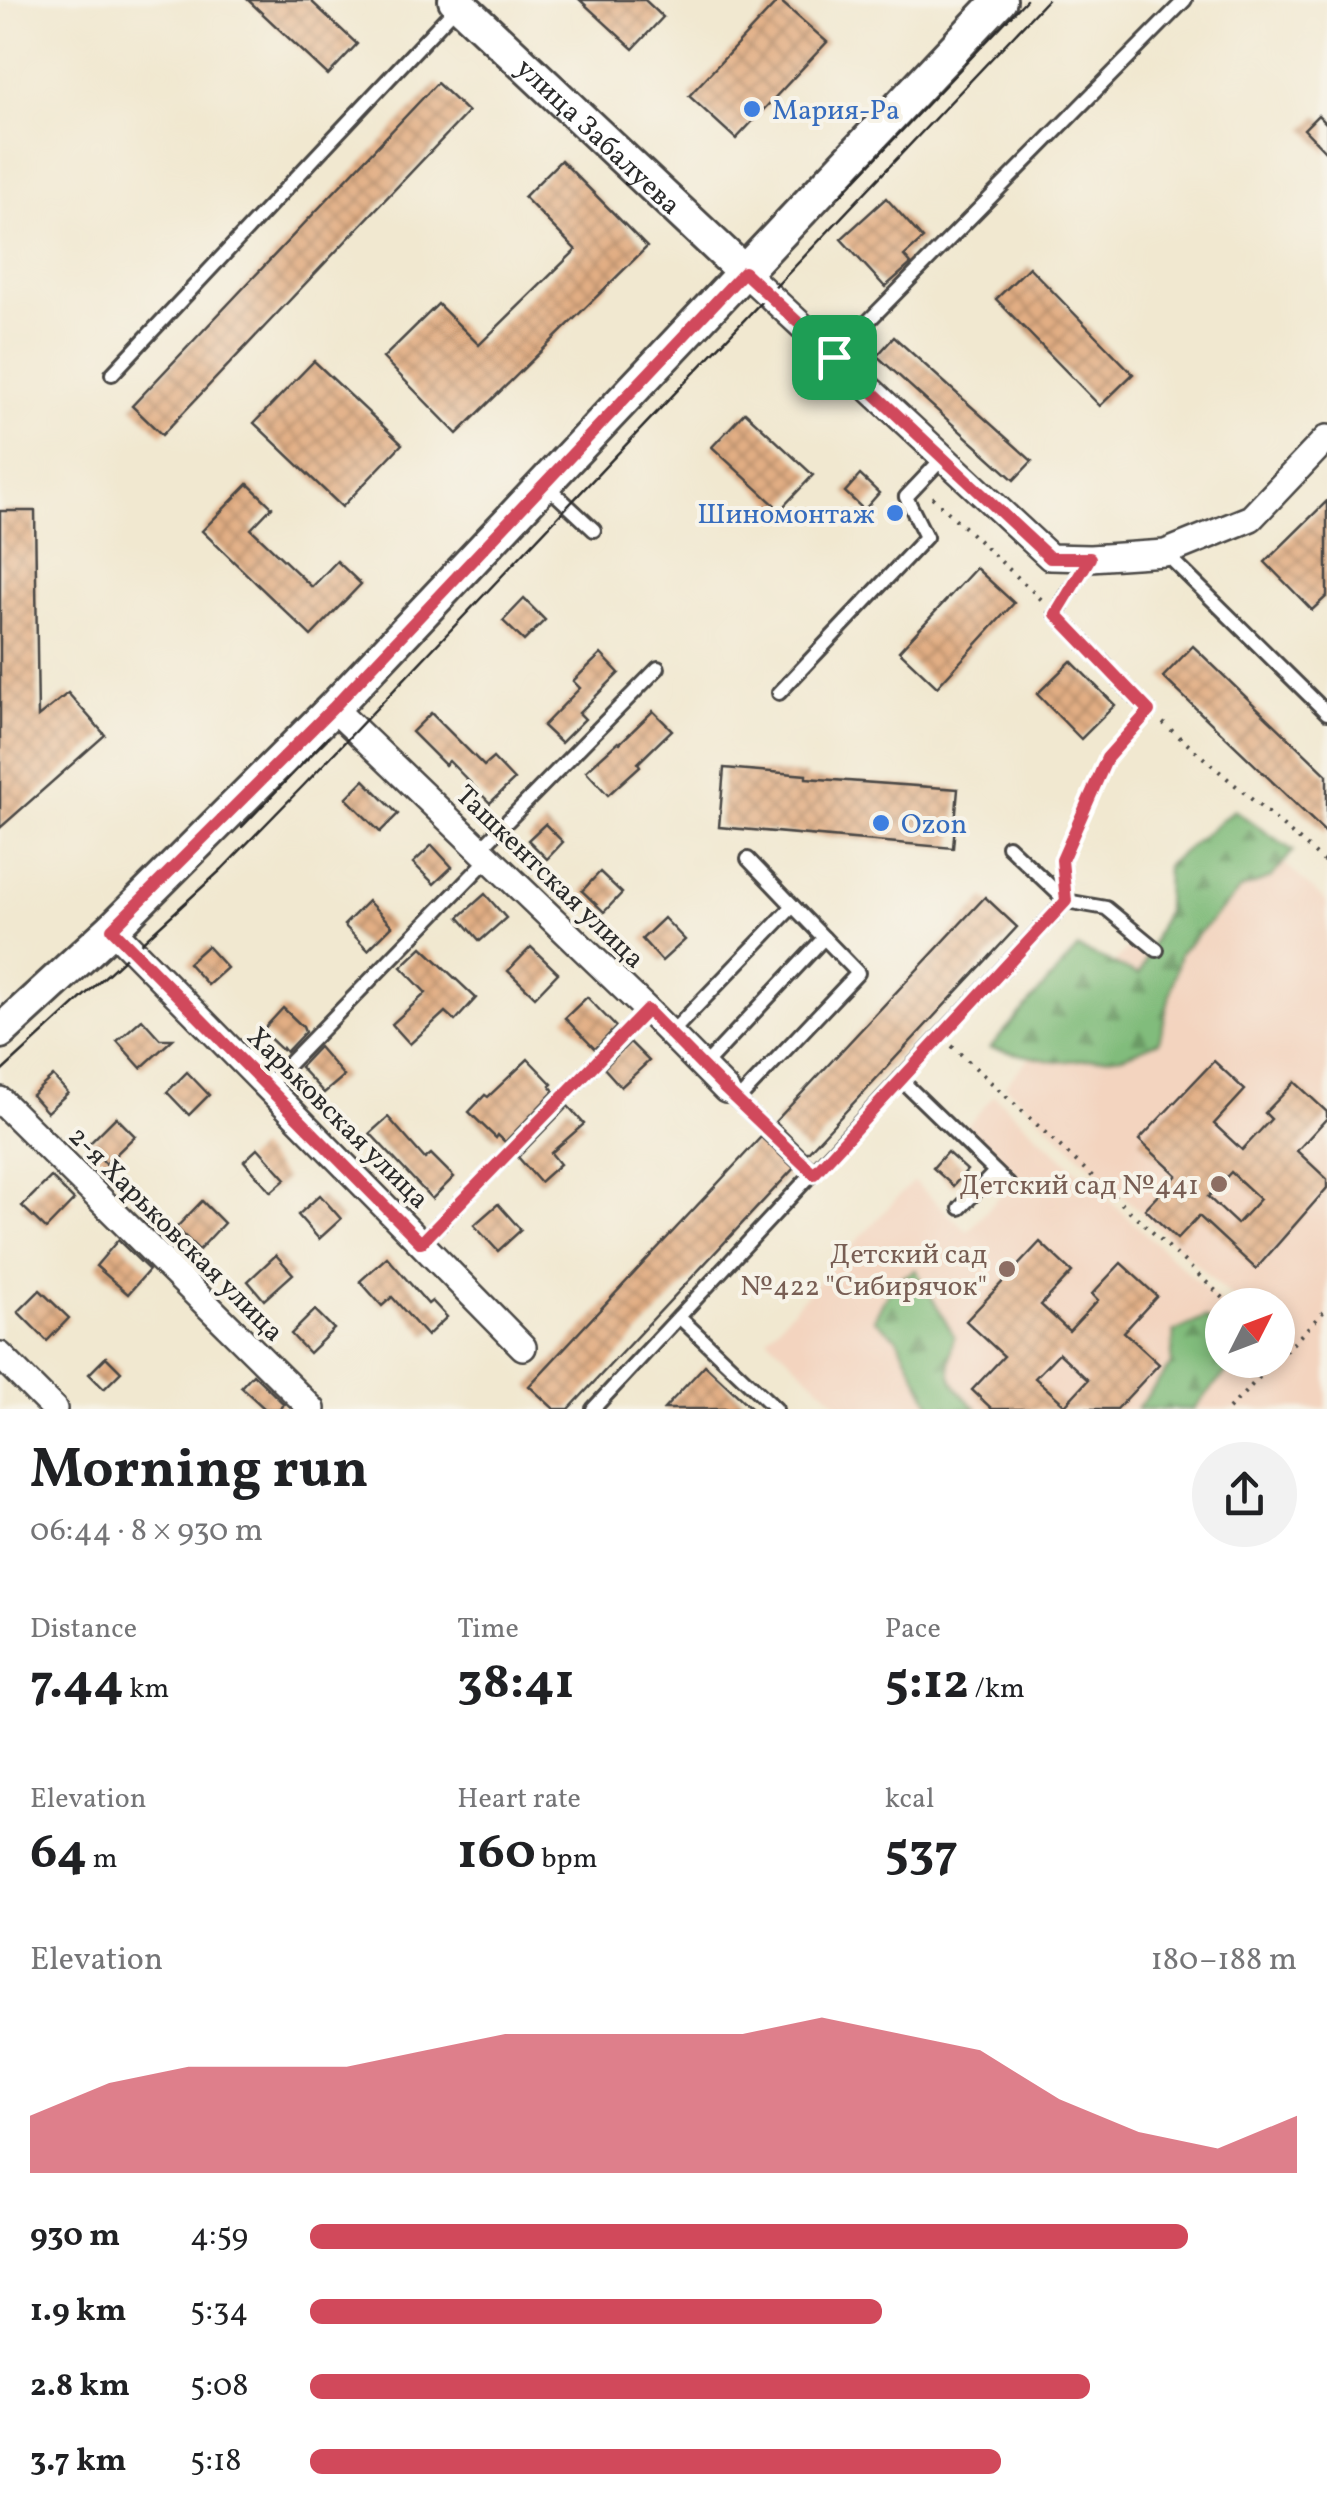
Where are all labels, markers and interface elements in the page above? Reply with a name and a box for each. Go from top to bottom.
street label: улица Забалуева [506,50,689,225]
place label: Мария-Ра [772,92,900,131]
marker: Мария-Ра [741,98,763,120]
pin [792,315,877,400]
icon: arrive [807,330,862,385]
place label: Шиномонтаж [697,496,875,535]
marker: Шиномонтаж [884,502,906,524]
street label: Ташкентская улица [446,777,652,978]
place label: Ozon [901,806,967,845]
marker: Ozon [870,812,892,834]
street label: Харьковская улица [237,1019,437,1219]
street label: 2-я Харьковская улица [59,1118,292,1351]
place label: Детский сад №441 [960,1167,1199,1206]
marker: Детский сад №441 [1208,1173,1230,1195]
place label: Детский сад №422 "Сибирячок" [740,1236,987,1307]
marker: Детский сад №422 "Сибирячок" [996,1258,1018,1280]
north arrow [1205,1288,1295,1378]
map controls [1205,1288,1295,1378]
text: Morning run [30,1434,369,1510]
button: share [1192,1442,1297,1547]
text: 06:44 · 8 × 930 m [30,1510,263,1554]
text: Distance [30,1610,137,1649]
text: Time [457,1610,519,1649]
text: Pace [885,1610,941,1649]
text: 7.44 [30,1649,124,1719]
text: 38:41 [457,1649,575,1719]
text: 5:12 [885,1649,969,1719]
text: km [124,1670,169,1709]
text: /km [969,1670,1025,1709]
text: Elevation [30,1780,146,1819]
text: Heart rate [457,1780,581,1819]
text: kcal [885,1780,934,1819]
text: 64 [30,1819,87,1889]
text: 160 [457,1819,536,1889]
text: 537 [885,1819,958,1889]
text: m [87,1840,117,1879]
text: bpm [536,1840,597,1879]
text: Elevation [30,1939,163,1983]
text: 180–188 m [1150,1939,1297,1983]
text: 930 m [30,2215,120,2259]
text: 4:59 [190,2215,248,2259]
text: 1.9 km [30,2290,126,2334]
text: 5:34 [190,2290,248,2334]
text: 2.8 km [30,2365,130,2409]
text: 5:08 [190,2365,248,2409]
text: 3.7 km [30,2440,126,2484]
text: 5:18 [190,2440,242,2484]

